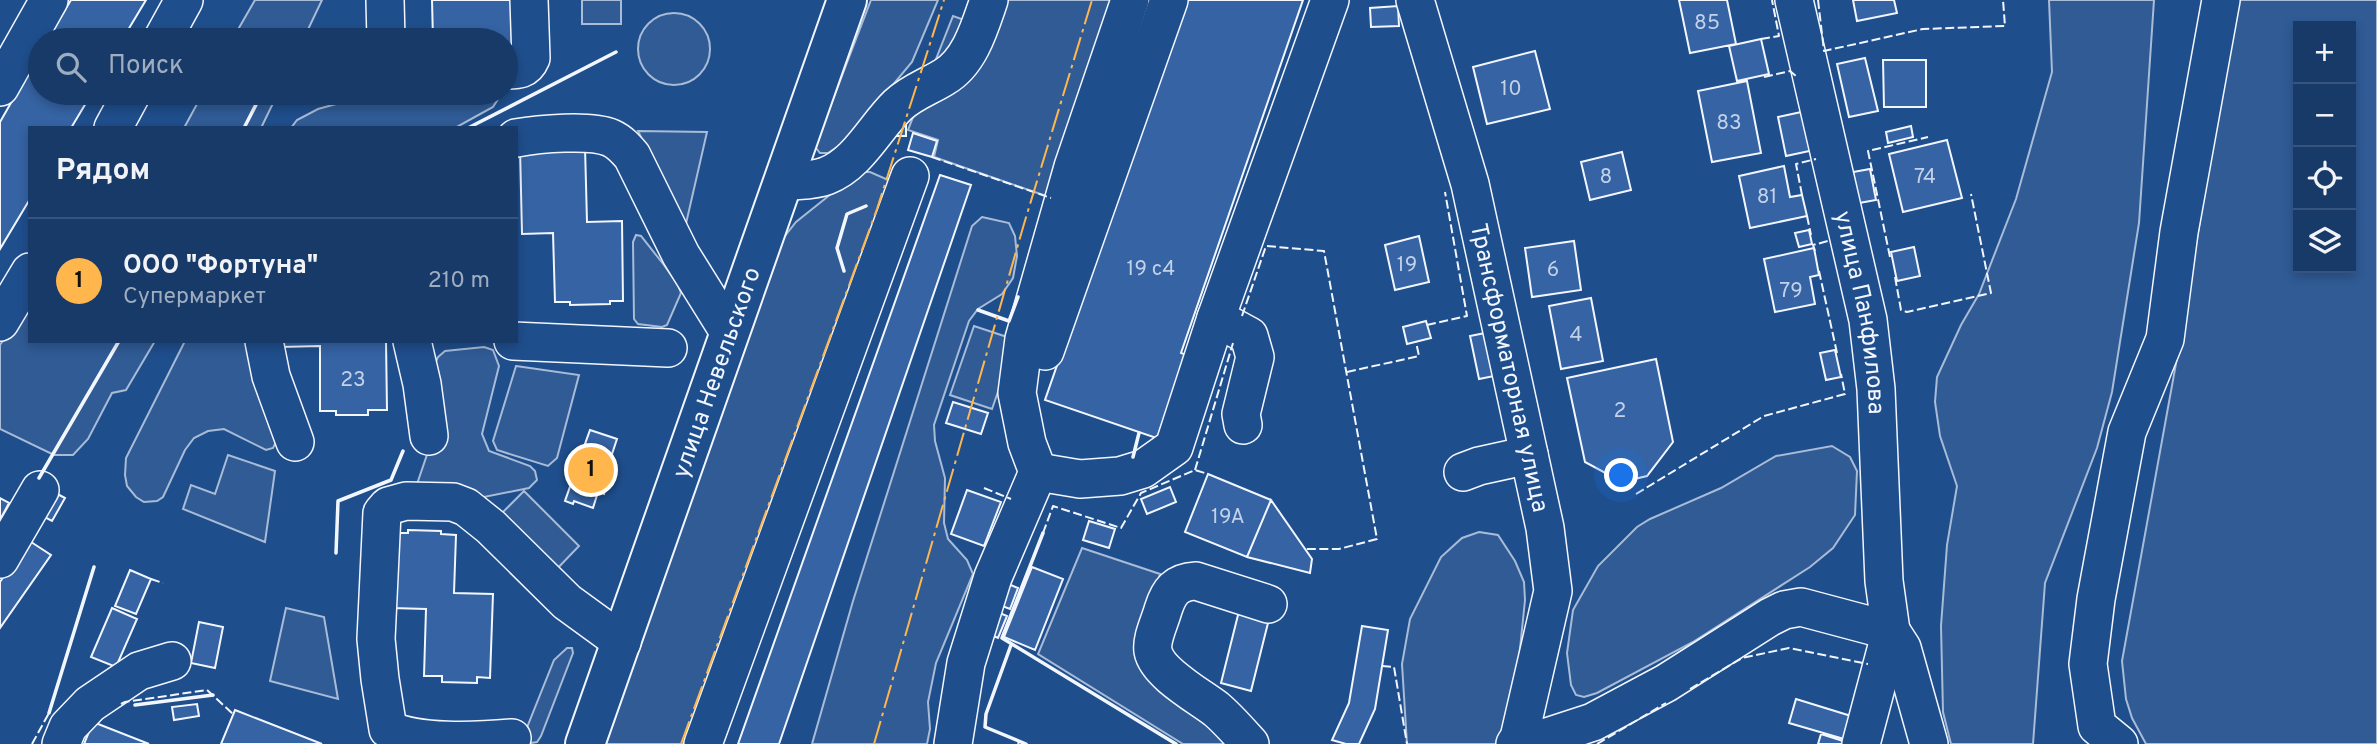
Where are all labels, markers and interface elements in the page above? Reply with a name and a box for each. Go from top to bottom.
house number: 85 [1694,10,1720,37]
map controls [2293,21,2356,273]
button: + [2293,21,2356,84]
search box [28,28,518,105]
icon: search [52,48,90,86]
text: Поиск [108,50,184,83]
house number: 10 [1500,76,1522,103]
button: − [2293,84,2356,147]
house number: 83 [1716,110,1742,137]
button: locate [2293,147,2356,210]
text: Рядом [56,153,150,190]
house number: 8 [1600,164,1612,191]
house number: 74 [1914,164,1936,191]
house number: 81 [1757,184,1777,211]
street label: улица Панфилова [1826,208,1890,415]
button: layers [2293,210,2356,273]
street label: Трансформаторная улица [1462,221,1554,515]
text: ООО "Фортуна" [123,250,318,283]
house number: 19 [1397,252,1417,279]
house number: 19 с4 [1127,256,1175,283]
house number: 6 [1547,257,1559,284]
street label: улица Невельского [667,264,769,482]
text: 1 [74,267,84,296]
text: 210 m [428,267,490,296]
house number: 79 [1779,278,1803,305]
text: Супермаркет [123,283,266,312]
house number: 4 [1569,322,1583,349]
house number: 23 [340,367,366,394]
house number: 2 [1614,398,1626,425]
pin: 1 [568,444,614,496]
your location [1604,458,1638,492]
house number: 19А [1211,504,1245,531]

